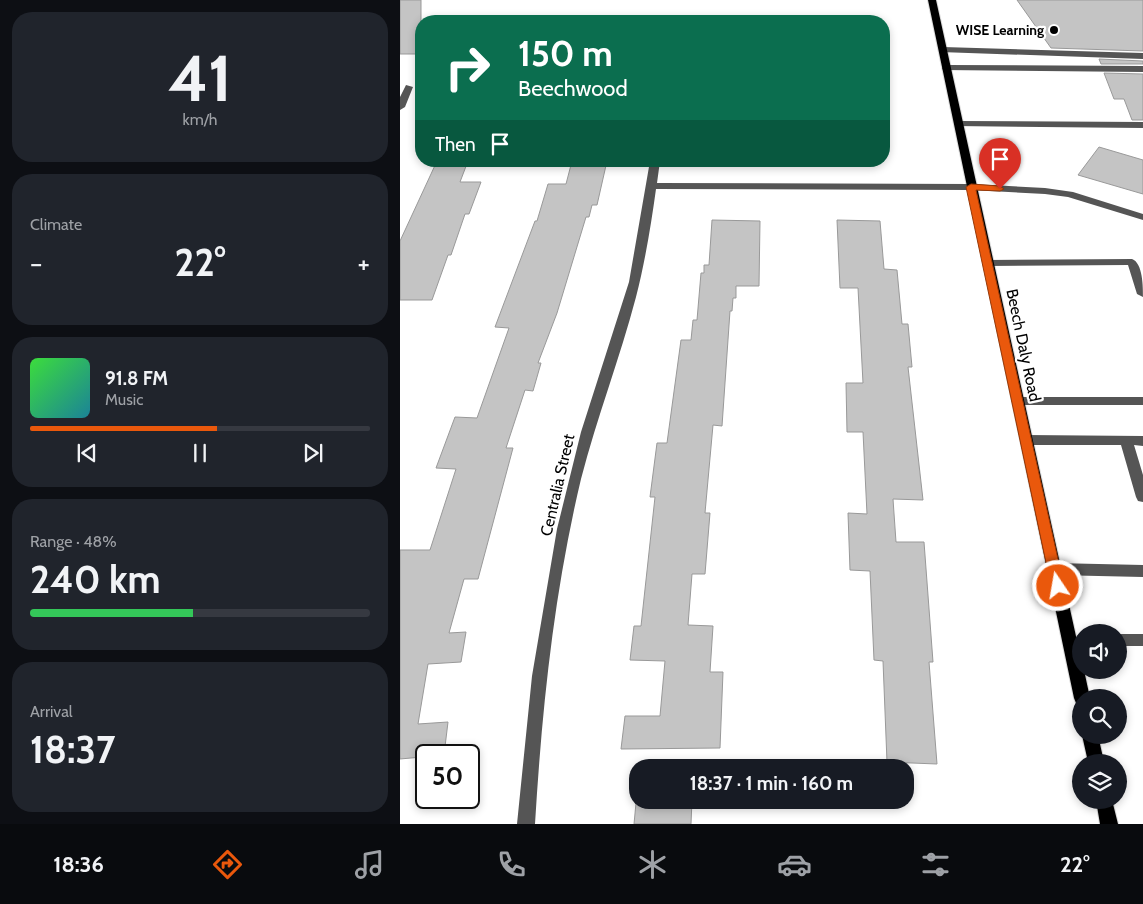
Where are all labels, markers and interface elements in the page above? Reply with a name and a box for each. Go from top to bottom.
place label: WISE Learning [956,21,1044,39]
marker: WISE Learning [1048,24,1060,36]
text: 150 m [518,32,613,75]
icon: right [435,35,500,100]
text: 41 [168,38,232,117]
text: Beechwood [518,75,628,102]
text: km/h [182,110,218,129]
icon: arrive [486,130,514,158]
text: Then [435,133,476,156]
pin [979,138,1021,189]
icon: arrive [986,145,1014,173]
text: Climate [30,215,82,234]
text: 22° [174,239,226,286]
text: − [30,246,42,280]
text: + [358,246,370,280]
street label: Beech Daly Road [1002,287,1045,403]
text: 91.8 FM [105,367,168,390]
text: Music [105,390,143,409]
street label: Centralia Street [537,432,579,538]
icon: previous [73,439,101,467]
icon: pause [186,439,214,467]
icon: next [299,439,327,467]
text: Range · 48% [30,532,117,551]
text: 240 km [30,556,161,603]
position arrow [1031,559,1083,611]
map controls [1072,624,1127,809]
button: sound [1072,624,1127,679]
button: search [1072,689,1127,744]
text: Arrival [30,702,73,721]
text: 18:37 [30,726,115,773]
speed limit sign: 50 [415,744,480,809]
button: layers [1072,754,1127,809]
text: 18:37 · 1 min · 160 m [690,772,853,795]
icon: directions [210,847,245,882]
icon: music [352,847,387,882]
icon: phone [494,847,529,882]
icon: climate [635,847,670,882]
icon: car [777,847,812,882]
icon: filters [918,847,953,882]
text: 18:36 [53,851,104,878]
text: 22° [1060,851,1090,878]

